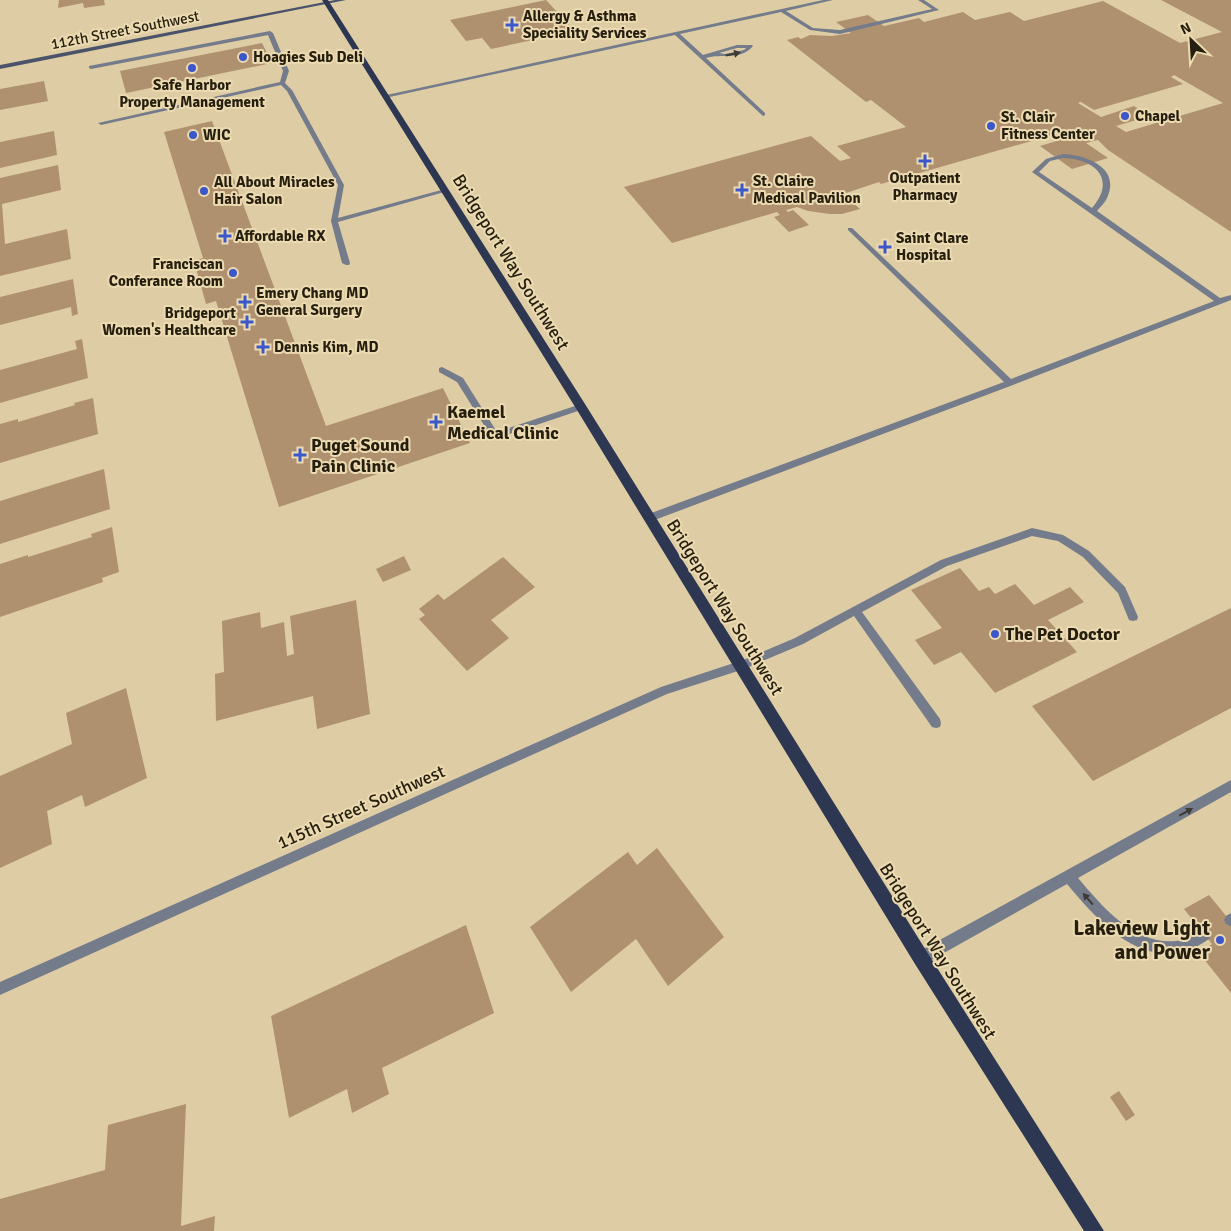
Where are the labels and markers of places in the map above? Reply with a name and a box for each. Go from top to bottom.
place label: Allergy & Asthma Speciality Services [523,7,647,42]
marker: Allergy & Asthma Speciality Services [505,18,519,32]
place label: Hoagies Sub Deli [253,48,363,66]
marker: Hoagies Sub Deli [237,51,249,63]
marker: Safe Harbor Property Management [186,62,198,74]
place label: Safe Harbor Property Management [119,76,265,111]
place label: Chapel [1135,107,1180,125]
place label: St. Clair Fitness Center [1001,108,1095,143]
marker: Chapel [1119,110,1131,122]
marker: St. Clair Fitness Center [985,120,997,132]
place label: WIC [203,126,230,144]
marker: WIC [187,129,199,141]
marker: Outpatient Pharmacy [919,155,931,167]
place label: Outpatient Pharmacy [890,169,961,204]
place label: St. Claire Medical Pavilion [753,172,861,207]
place label: All About Miracles Hair Salon [214,173,335,208]
marker: St. Claire Medical Pavilion [735,183,749,197]
marker: All About Miracles Hair Salon [198,185,210,197]
place label: Affordable RX [235,227,326,245]
place label: Saint Clare Hospital [896,229,968,264]
marker: Affordable RX [219,230,231,242]
marker: Saint Clare Hospital [878,240,892,254]
place label: Franciscan Conferance Room [109,255,223,290]
marker: Franciscan Conferance Room [227,267,239,279]
place label: Emery Chang MD General Surgery [256,284,368,319]
marker: Emery Chang MD General Surgery [238,295,252,309]
place label: Bridgeport Women's Healthcare [102,304,236,339]
marker: Bridgeport Women's Healthcare [240,315,254,329]
place label: Dennis Kim, MD [274,338,378,356]
marker: Dennis Kim, MD [256,340,270,354]
place label: Kaemel Medical Clinic [447,401,559,444]
marker: Kaemel Medical Clinic [429,415,443,429]
place label: Puget Sound Pain Clinic [311,434,410,477]
marker: Puget Sound Pain Clinic [293,448,307,462]
place label: The Pet Doctor [1005,623,1121,645]
marker: The Pet Doctor [989,628,1001,640]
place label: Lakeview Light and Power [1073,915,1211,965]
marker: Lakeview Light and Power [1214,934,1226,946]

